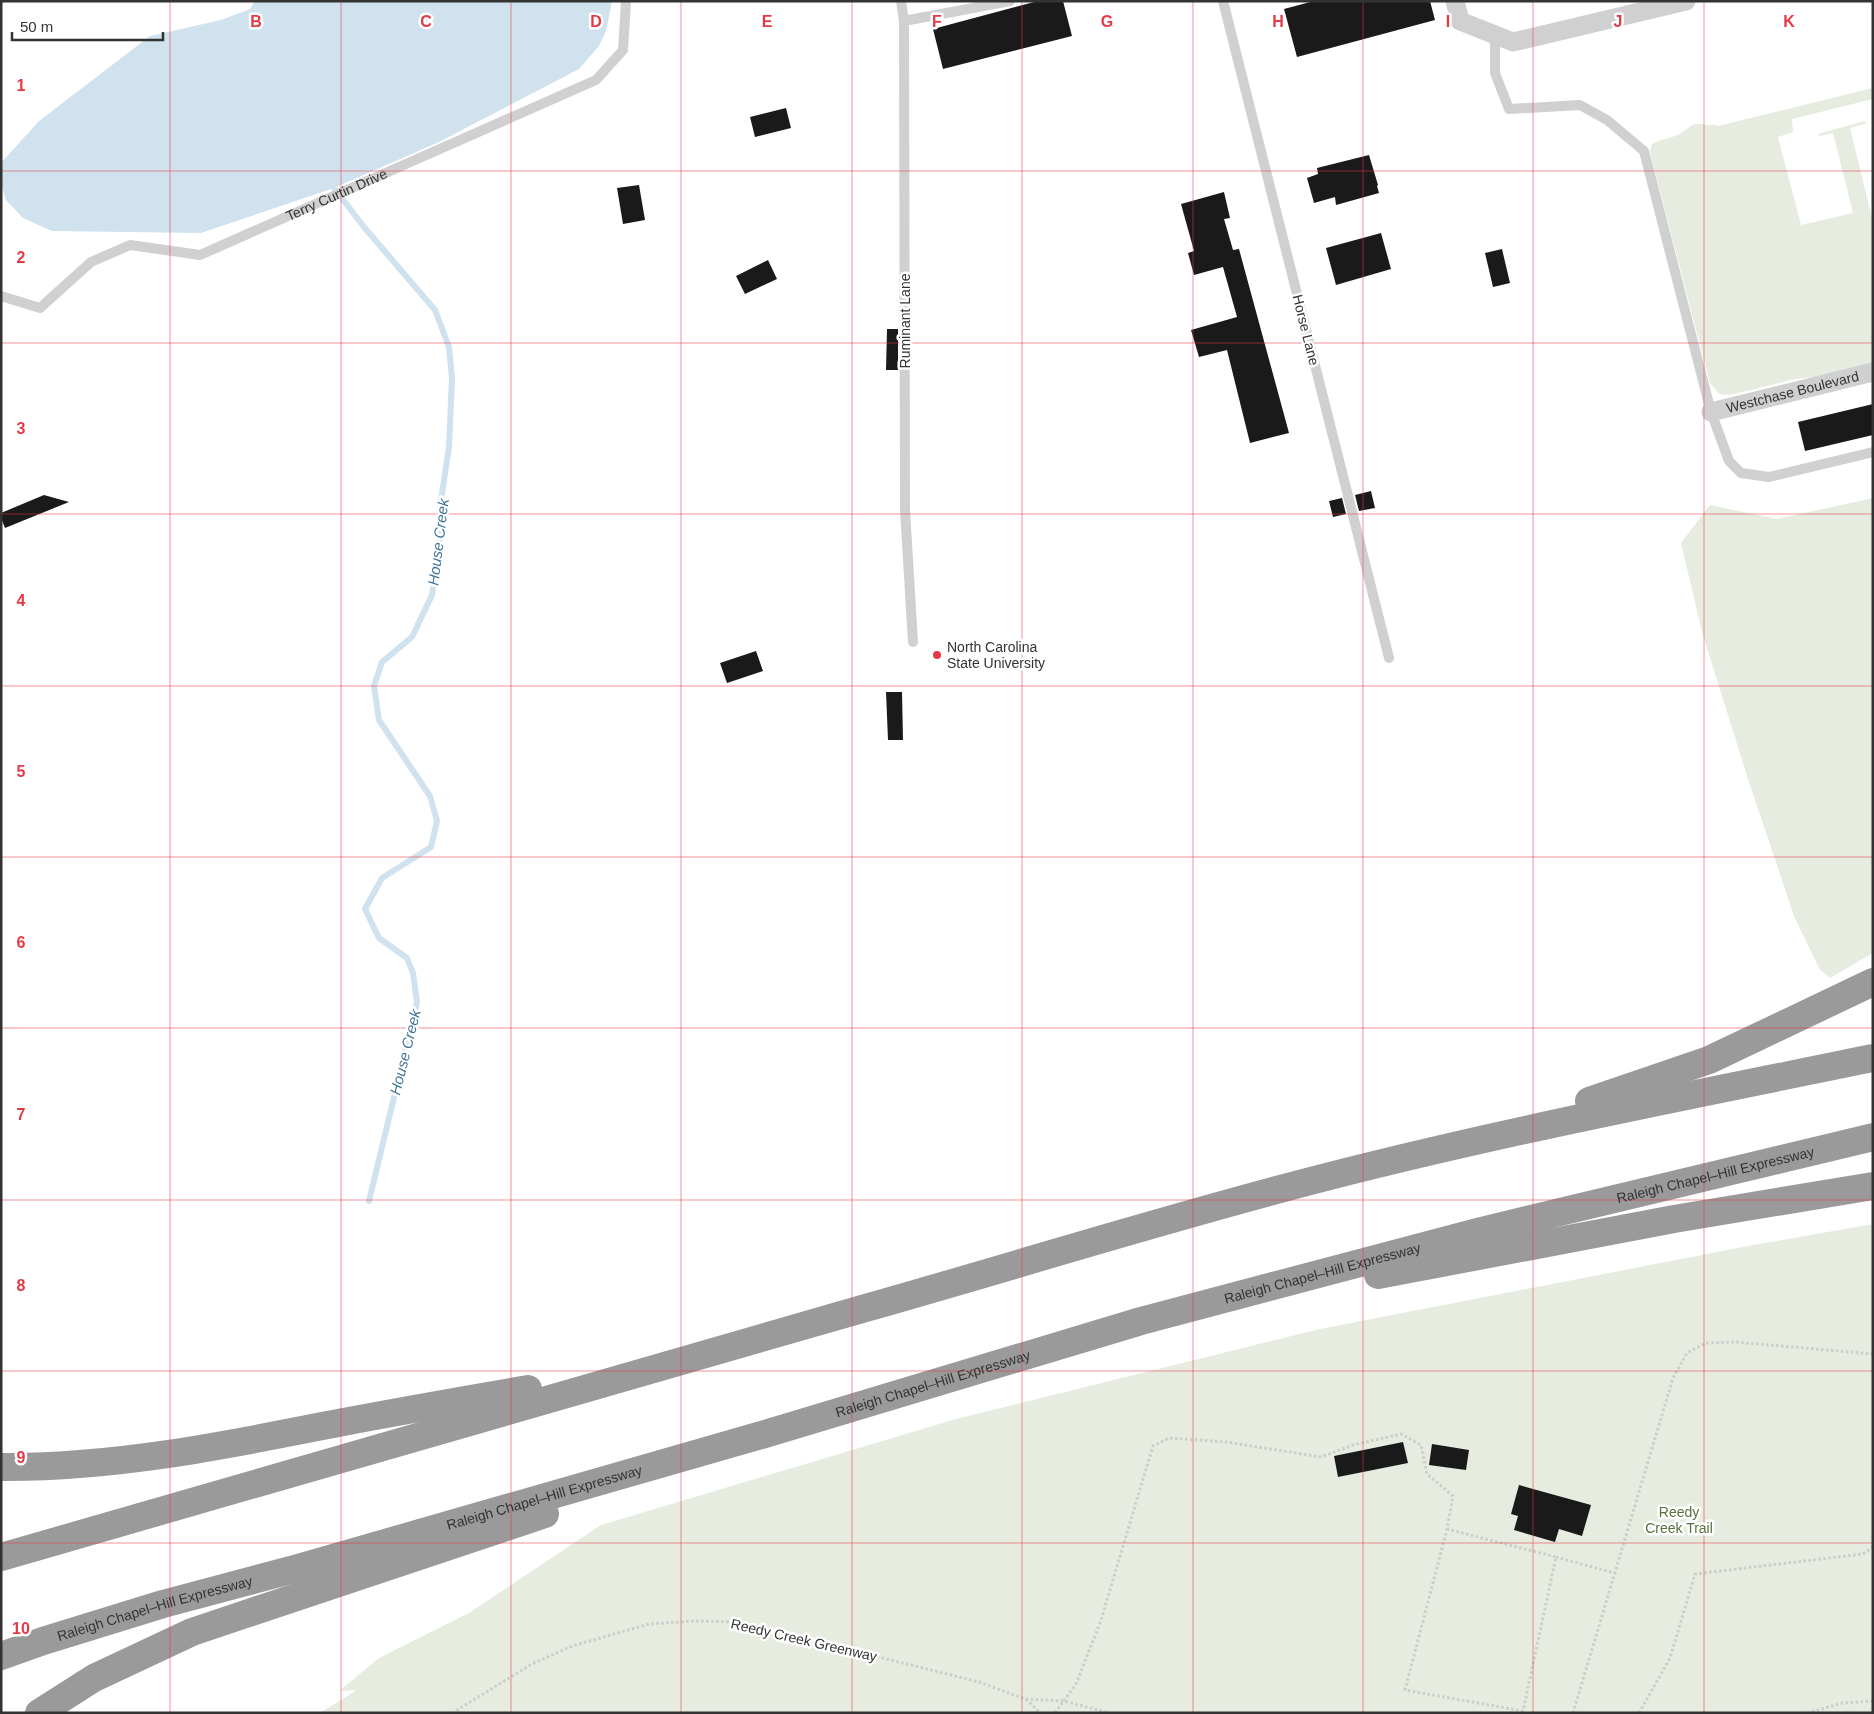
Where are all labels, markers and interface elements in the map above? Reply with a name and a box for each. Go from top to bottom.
scale bar [12,10,164,42]
text: B [250,13,262,30]
text: C [420,13,432,30]
text: D [590,13,602,30]
text: E [762,13,773,30]
text: F [932,13,942,30]
text: G [1101,13,1113,30]
text: H [1272,13,1284,30]
text: I [1446,13,1450,30]
text: J [1614,13,1622,30]
text: K [1783,13,1795,30]
text: 50 m [20,18,53,35]
text: 1 [17,77,26,94]
street label: Terry Curtin Drive [283,165,390,224]
text: 2 [17,249,26,266]
street label: Ruminant Lane [897,273,913,368]
street label: Horse Lane [1289,293,1323,367]
street label: Westchase Boulevard [1725,368,1861,416]
text: 3 [17,420,26,437]
water label: House Creek [424,496,452,586]
text: 4 [17,592,26,609]
place label: North Carolina State University [947,639,1045,671]
marker: North Carolina State University [931,649,943,661]
text: 5 [17,763,26,780]
text: 6 [17,934,26,951]
water label: House Creek [386,1006,424,1097]
text: 7 [17,1106,26,1123]
street label: Raleigh Chapel–Hill Expressway [1615,1143,1816,1206]
street label: Raleigh Chapel–Hill Expressway [1222,1239,1422,1307]
text: 8 [17,1277,26,1294]
street label: Raleigh Chapel–Hill Expressway [834,1347,1032,1420]
text: 9 [17,1449,26,1466]
street label: Raleigh Chapel–Hill Expressway [445,1462,644,1533]
park label: Reedy Creek Trail [1645,1504,1713,1536]
street label: Raleigh Chapel–Hill Expressway [55,1573,254,1644]
street label: Reedy Creek Greenway [729,1615,879,1665]
text: 10 [12,1620,30,1637]

